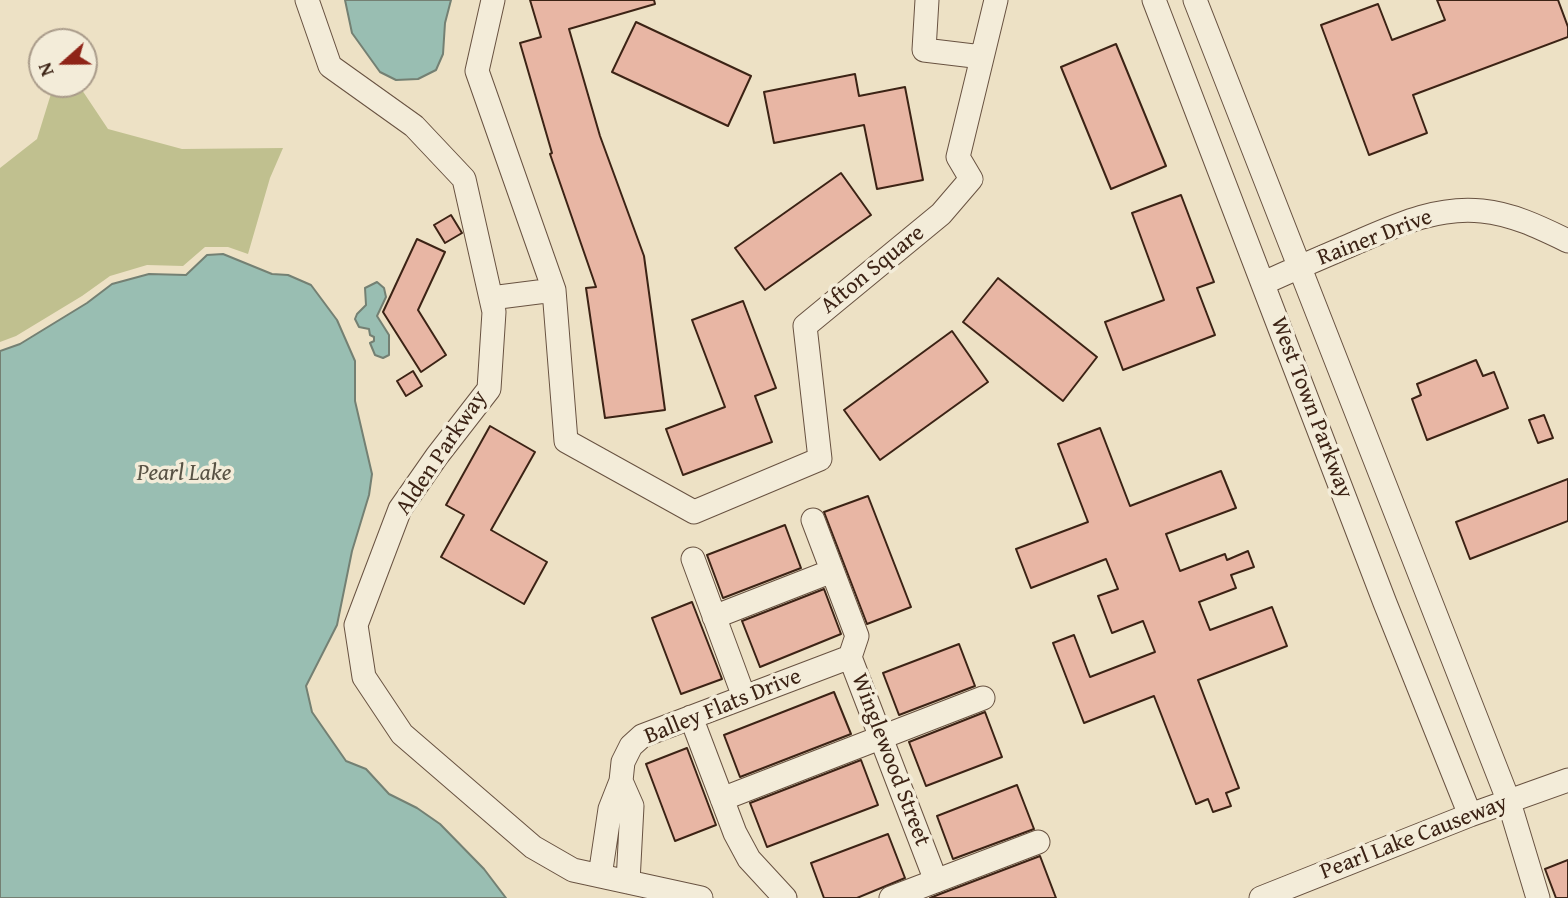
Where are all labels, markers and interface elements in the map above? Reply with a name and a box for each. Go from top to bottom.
north arrow [28,28,98,98]
text: N [30,59,61,81]
street label: Rainer Drive [1314,204,1436,272]
street label: Afton Square [815,220,931,320]
street label: West Town Parkway [1264,313,1358,503]
street label: Alden Parkway [390,386,494,520]
water label: Pearl Lake [137,460,231,488]
street label: Balley Flats Drive [641,663,805,751]
street label: Winglewood Street [844,670,936,850]
street label: Pearl Lake Causeway [1317,790,1511,886]

